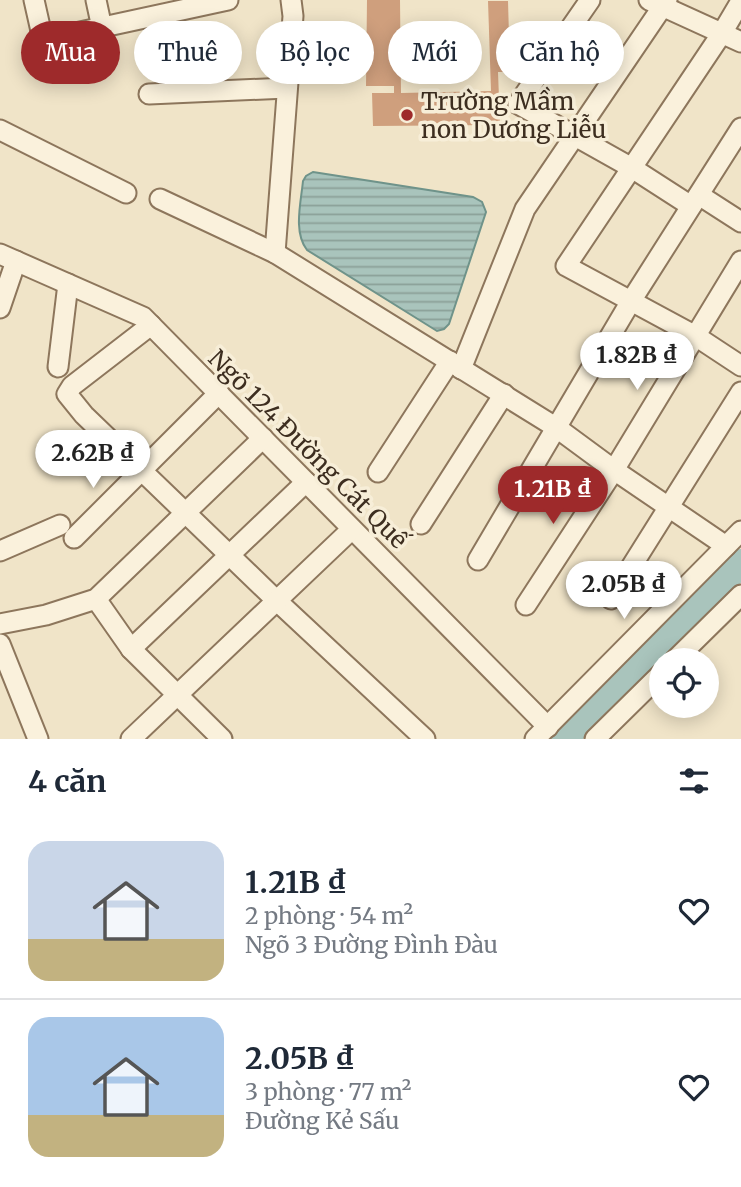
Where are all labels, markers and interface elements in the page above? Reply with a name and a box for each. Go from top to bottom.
chip: Mua [21,21,120,84]
chip: Thuê [134,21,242,84]
chip: Bộ lọc [256,21,374,84]
chip: Mới [388,21,482,84]
chip: Căn hộ [496,21,624,84]
place label: Trường Mầm non Dương Liễu [421,86,606,145]
marker: Trường Mầm non Dương Liễu [399,107,415,123]
pin: 1.82B ₫ [572,332,702,392]
text: 1.82B ₫ [596,340,678,369]
street label: Ngõ 124 Đường Cát Quế [202,343,416,557]
pin: 2.62B ₫ [28,430,158,490]
text: 2.62B ₫ [51,438,135,467]
pin: 1.21B ₫ [488,466,618,526]
text: 1.21B ₫ [514,474,592,503]
pin: 2.05B ₫ [559,562,689,621]
text: 2.05B ₫ [582,569,666,598]
map controls [649,648,719,718]
button: locate [649,648,719,718]
text: 4 căn [28,762,106,800]
icon: filters [675,762,713,800]
text: 1.21B ₫ [245,863,347,901]
icon: home [84,869,168,953]
icon: heart [675,892,713,930]
text: 2 phòng · 54 m² [245,901,413,930]
text: Ngõ 3 Đường Đình Đàu [245,930,498,959]
text: 2.05B ₫ [245,1039,355,1077]
icon: home [84,1045,168,1129]
icon: heart [675,1068,713,1106]
text: 3 phòng · 77 m² [245,1077,412,1106]
text: Đường Kẻ Sấu [245,1106,399,1135]

